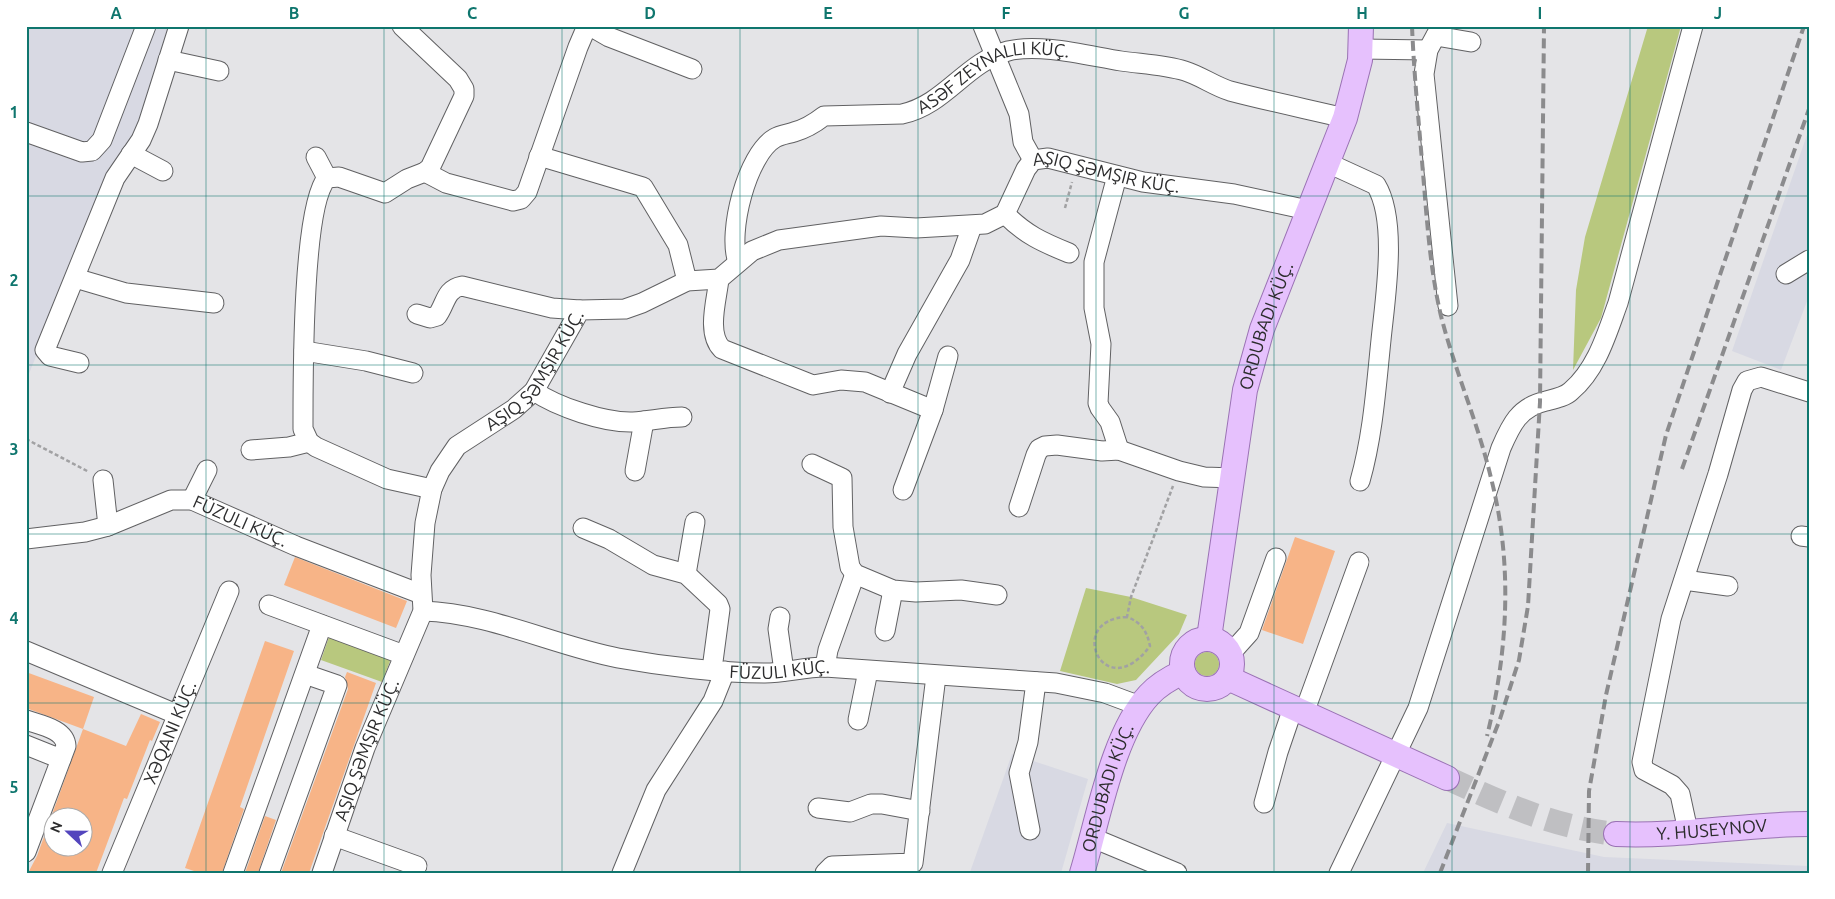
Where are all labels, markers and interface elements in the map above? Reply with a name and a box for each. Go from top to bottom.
text: A [110,4,122,22]
text: B [289,4,299,22]
text: C [467,4,477,22]
text: D [644,4,656,22]
text: E [823,4,833,22]
text: F [1002,4,1011,22]
text: G [1178,4,1190,22]
text: H [1356,4,1368,22]
text: I [1538,4,1542,22]
text: J [1714,4,1722,22]
street label: ASƏF ZEYNALLI KÜÇ. [913,37,1071,117]
text: 1 [9,103,19,121]
street label: AŞIQ ŞƏMŞIR KÜÇ. [1031,147,1181,196]
street label: ORDUBADI KÜÇ. [1235,259,1296,392]
text: 2 [9,271,19,289]
street label: AŞIQ ŞƏMŞIR KÜÇ. [481,306,587,434]
text: 3 [9,440,19,458]
street label: FÜZULI KÜÇ. [190,491,291,550]
text: 4 [9,609,19,627]
street label: FÜZULI KÜÇ. [729,656,831,682]
street label: AŞIQ ŞƏMŞIR KÜÇ. [330,676,402,823]
street label: XƏQANI KÜÇ. [139,678,200,787]
street label: ORDUBADI KÜÇ. [1077,720,1137,854]
text: 5 [9,778,19,796]
north arrow [42,806,92,856]
street label: Y. HUSEYNOV [1656,814,1768,843]
text: N [47,819,65,835]

